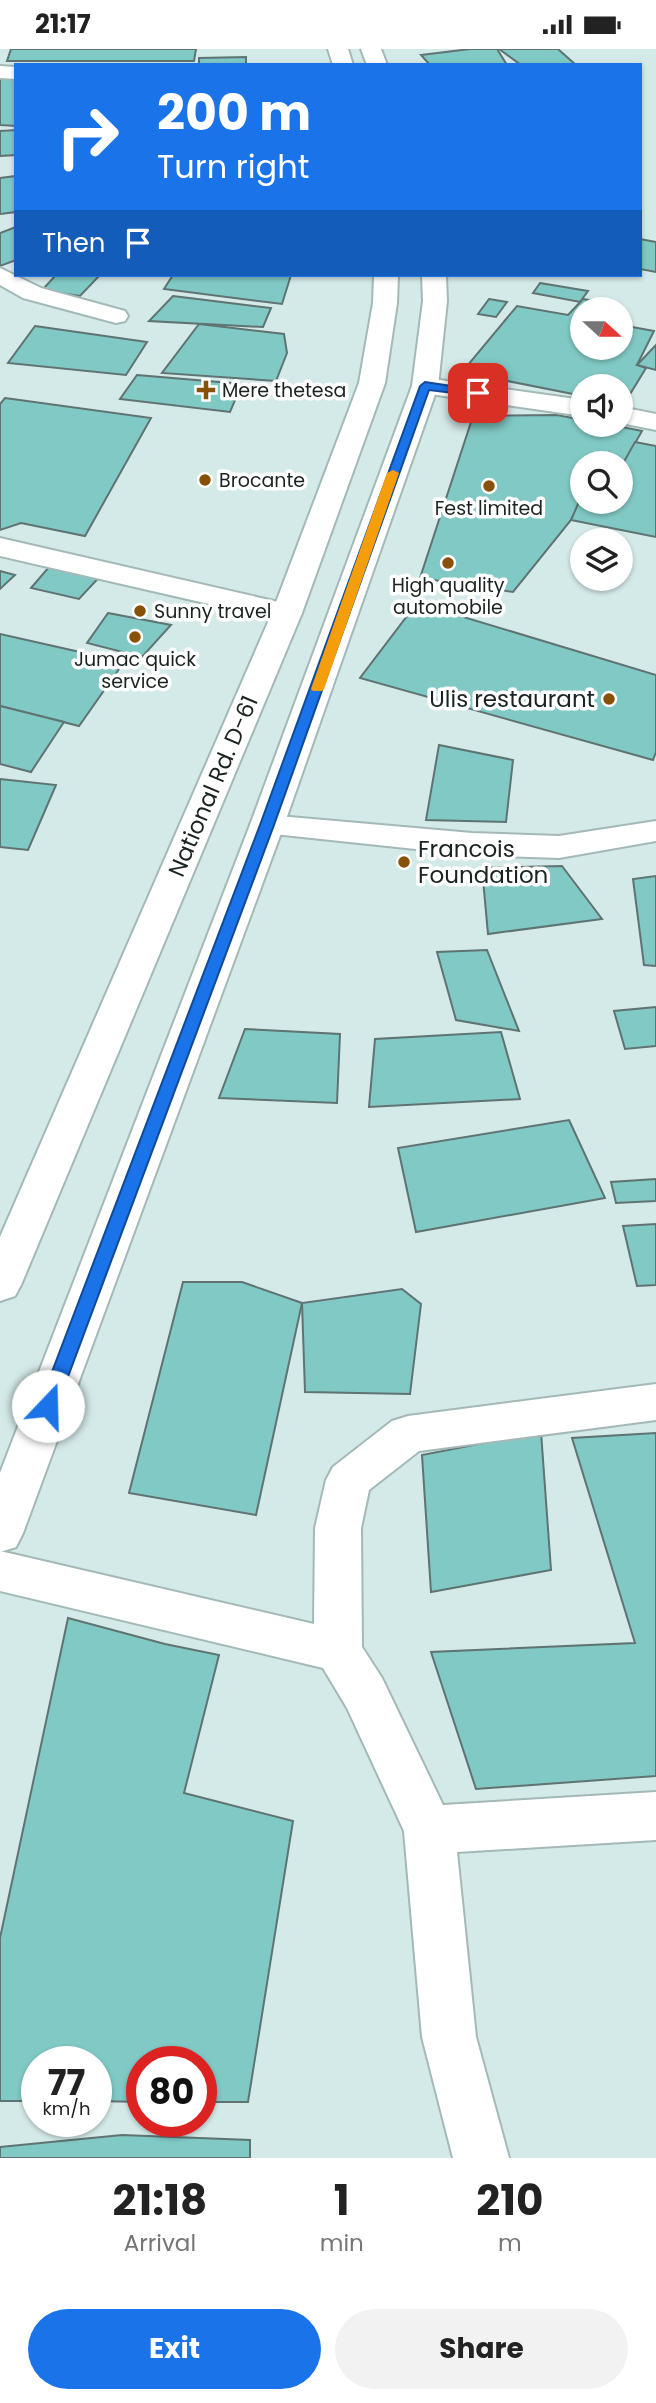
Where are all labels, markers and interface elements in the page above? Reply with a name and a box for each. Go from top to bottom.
text: 21:17 [35,6,91,42]
text: 200 m [157,79,311,147]
icon: right [42,91,133,182]
text: Turn right [157,144,309,189]
icon: arrive [119,224,157,262]
text: Then [42,225,105,261]
north arrow [570,297,634,361]
map controls [570,297,633,591]
pin [448,363,508,423]
icon: arrive [459,374,497,412]
button: sound [570,374,633,437]
place label: Mere thetesa [222,377,346,404]
marker: Mere thetesa [196,380,216,400]
button: search [570,451,633,514]
place label: Brocante [219,467,305,494]
marker: Brocante [197,472,213,488]
marker: Fest limited [481,478,497,494]
place label: Fest limited [435,495,543,522]
button: layers [570,528,633,591]
marker: High quality automobile [440,555,456,571]
place label: High quality automobile [392,572,505,621]
place label: Sunny travel [154,598,271,625]
marker: Sunny travel [132,603,148,619]
marker: Jumac quick service [127,629,143,645]
place label: Jumac quick service [74,646,196,695]
place label: Ulis restaurant [429,683,595,715]
street label: National Rd. D-61 [160,690,266,882]
marker: Ulis restaurant [601,691,617,707]
place label: Francois Foundation [418,833,548,891]
marker: Francois Foundation [396,854,412,870]
position arrow [11,1369,85,1443]
speed limit sign: 80 [126,2046,217,2137]
text: 77 [48,2058,85,2107]
text: km/h [43,2096,90,2121]
text: 21:18 [113,2171,207,2230]
text: 1 [334,2171,350,2230]
text: 210 [476,2171,543,2230]
text: Arrival [124,2227,196,2259]
text: min [320,2227,364,2259]
text: m [498,2227,522,2259]
button: Exit [28,2309,321,2389]
button: Share [335,2309,628,2389]

